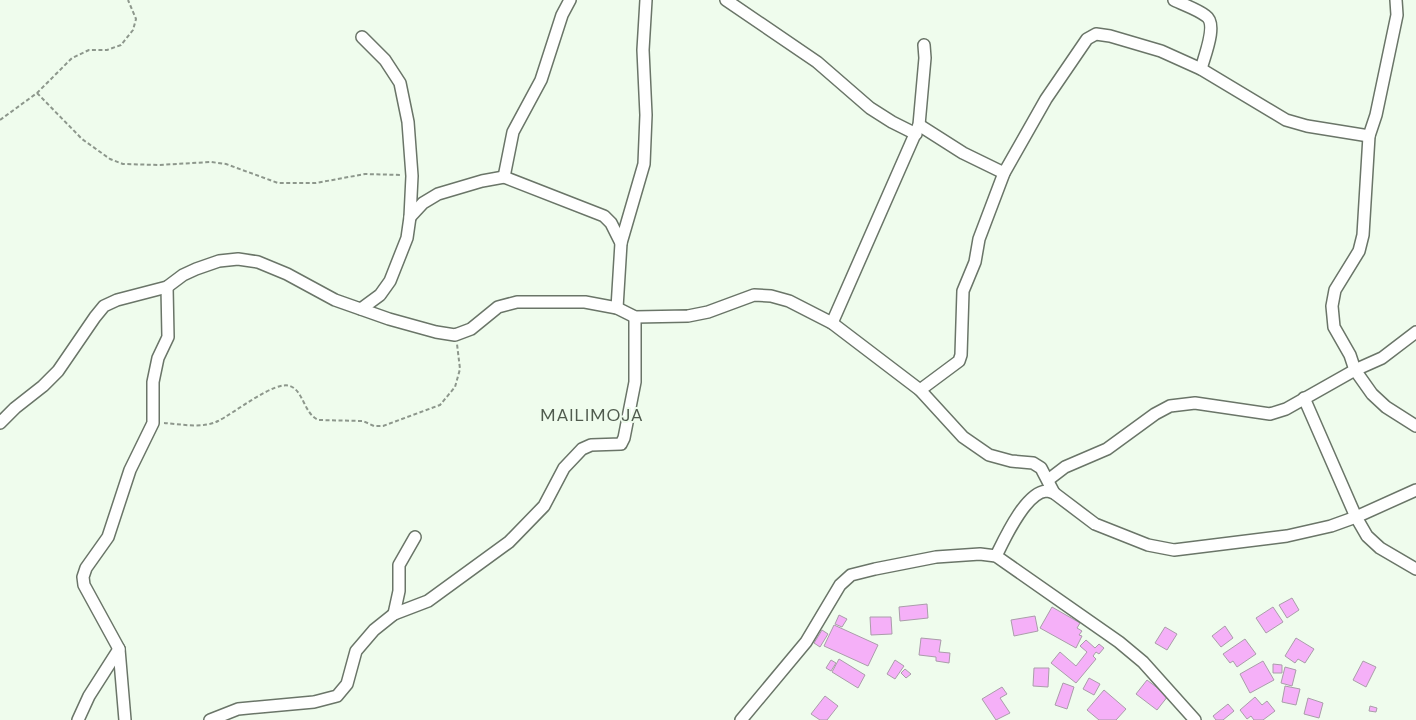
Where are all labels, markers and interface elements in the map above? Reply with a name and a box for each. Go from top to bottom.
district label: MAILIMOJA [540,403,644,427]

